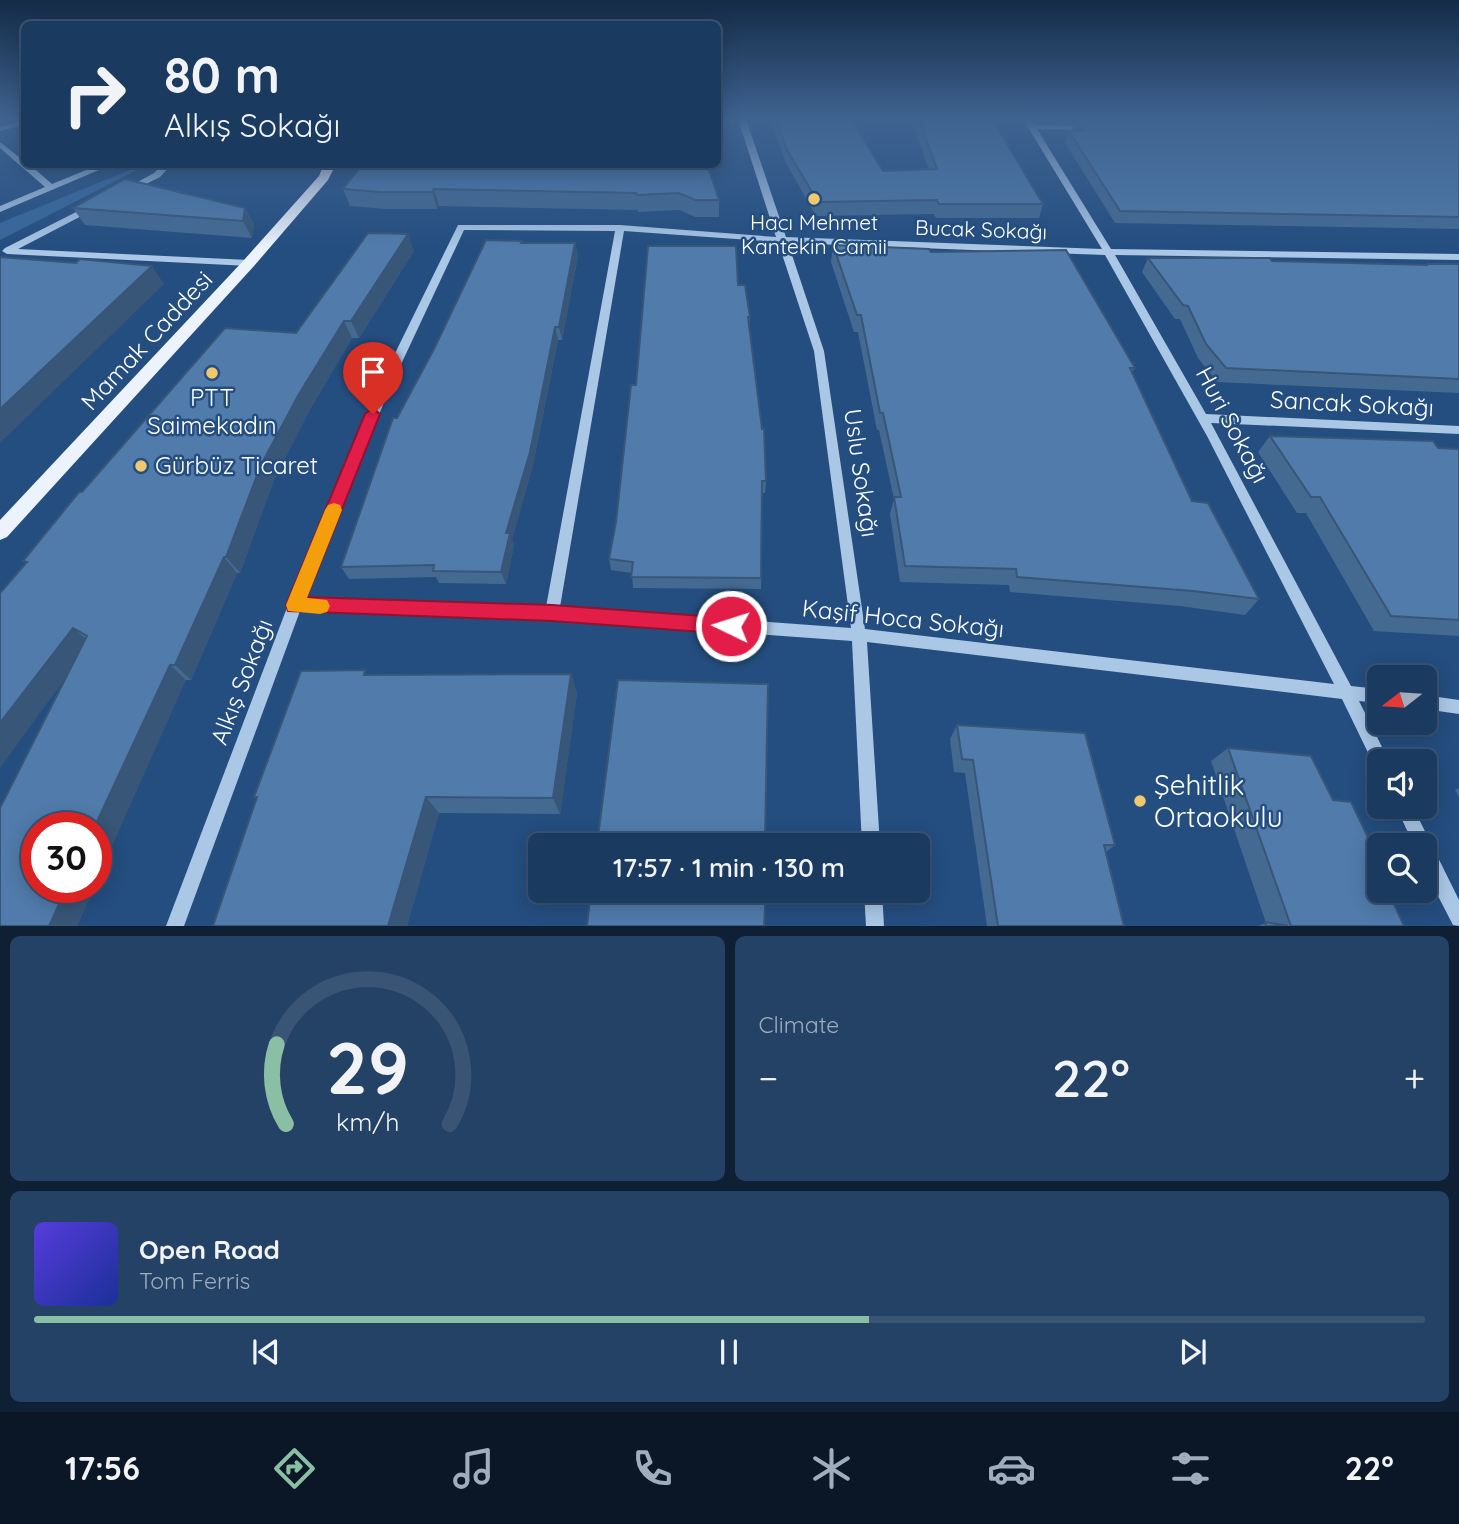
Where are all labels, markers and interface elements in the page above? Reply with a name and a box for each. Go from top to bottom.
text: 80 m [164,44,280,105]
icon: right [49,49,140,140]
text: Alkış Sokağı [164,105,340,145]
marker: Hacı Mehmet Kantekin Camii [806,191,822,207]
place label: Hacı Mehmet Kantekin Camii [741,209,887,259]
street label: Bucak Sokağı [915,214,1048,244]
street label: Mamak Caddesi [74,264,218,416]
pin [343,342,403,414]
icon: arrive [354,353,392,391]
street label: Huri Sokağı [1190,361,1276,488]
marker: PTT Saimekadın [204,365,220,381]
place label: PTT Saimekadın [147,382,277,440]
street label: Sancak Sokağı [1270,384,1435,422]
street label: Uslu Sokağı [838,407,886,539]
place label: Gürbüz Ticaret [155,450,318,480]
marker: Gürbüz Ticaret [133,458,149,474]
position arrow [694,589,768,663]
street label: Kaşif Hoca Sokağı [801,592,1006,644]
street label: Alkış Sokağı [203,615,279,749]
north arrow [1367,665,1437,735]
map controls [1367,665,1437,903]
button: sound [1367,749,1437,819]
place label: Şehitlik Ortaokulu [1154,767,1283,834]
marker: Şehitlik Ortaokulu [1132,793,1148,809]
speed limit sign: 30 [21,812,112,903]
button: search [1367,833,1437,903]
text: 17:57 · 1 min · 130 m [613,851,845,884]
text: Climate [759,1010,839,1039]
text: 29 [326,1022,409,1113]
text: 22° [1052,1045,1130,1110]
text: − [759,1054,778,1102]
text: + [1404,1054,1425,1102]
text: km/h [336,1106,399,1137]
text: Open Road [139,1233,280,1266]
text: Tom Ferris [139,1266,250,1295]
icon: previous [247,1333,285,1371]
icon: pause [710,1333,748,1371]
icon: next [1174,1333,1212,1371]
icon: directions [270,1444,319,1493]
icon: music [449,1444,498,1493]
icon: phone [628,1444,677,1493]
icon: climate [807,1444,856,1493]
icon: car [987,1444,1036,1493]
icon: filters [1166,1444,1215,1493]
text: 17:56 [65,1448,140,1488]
text: 22° [1345,1448,1394,1488]

